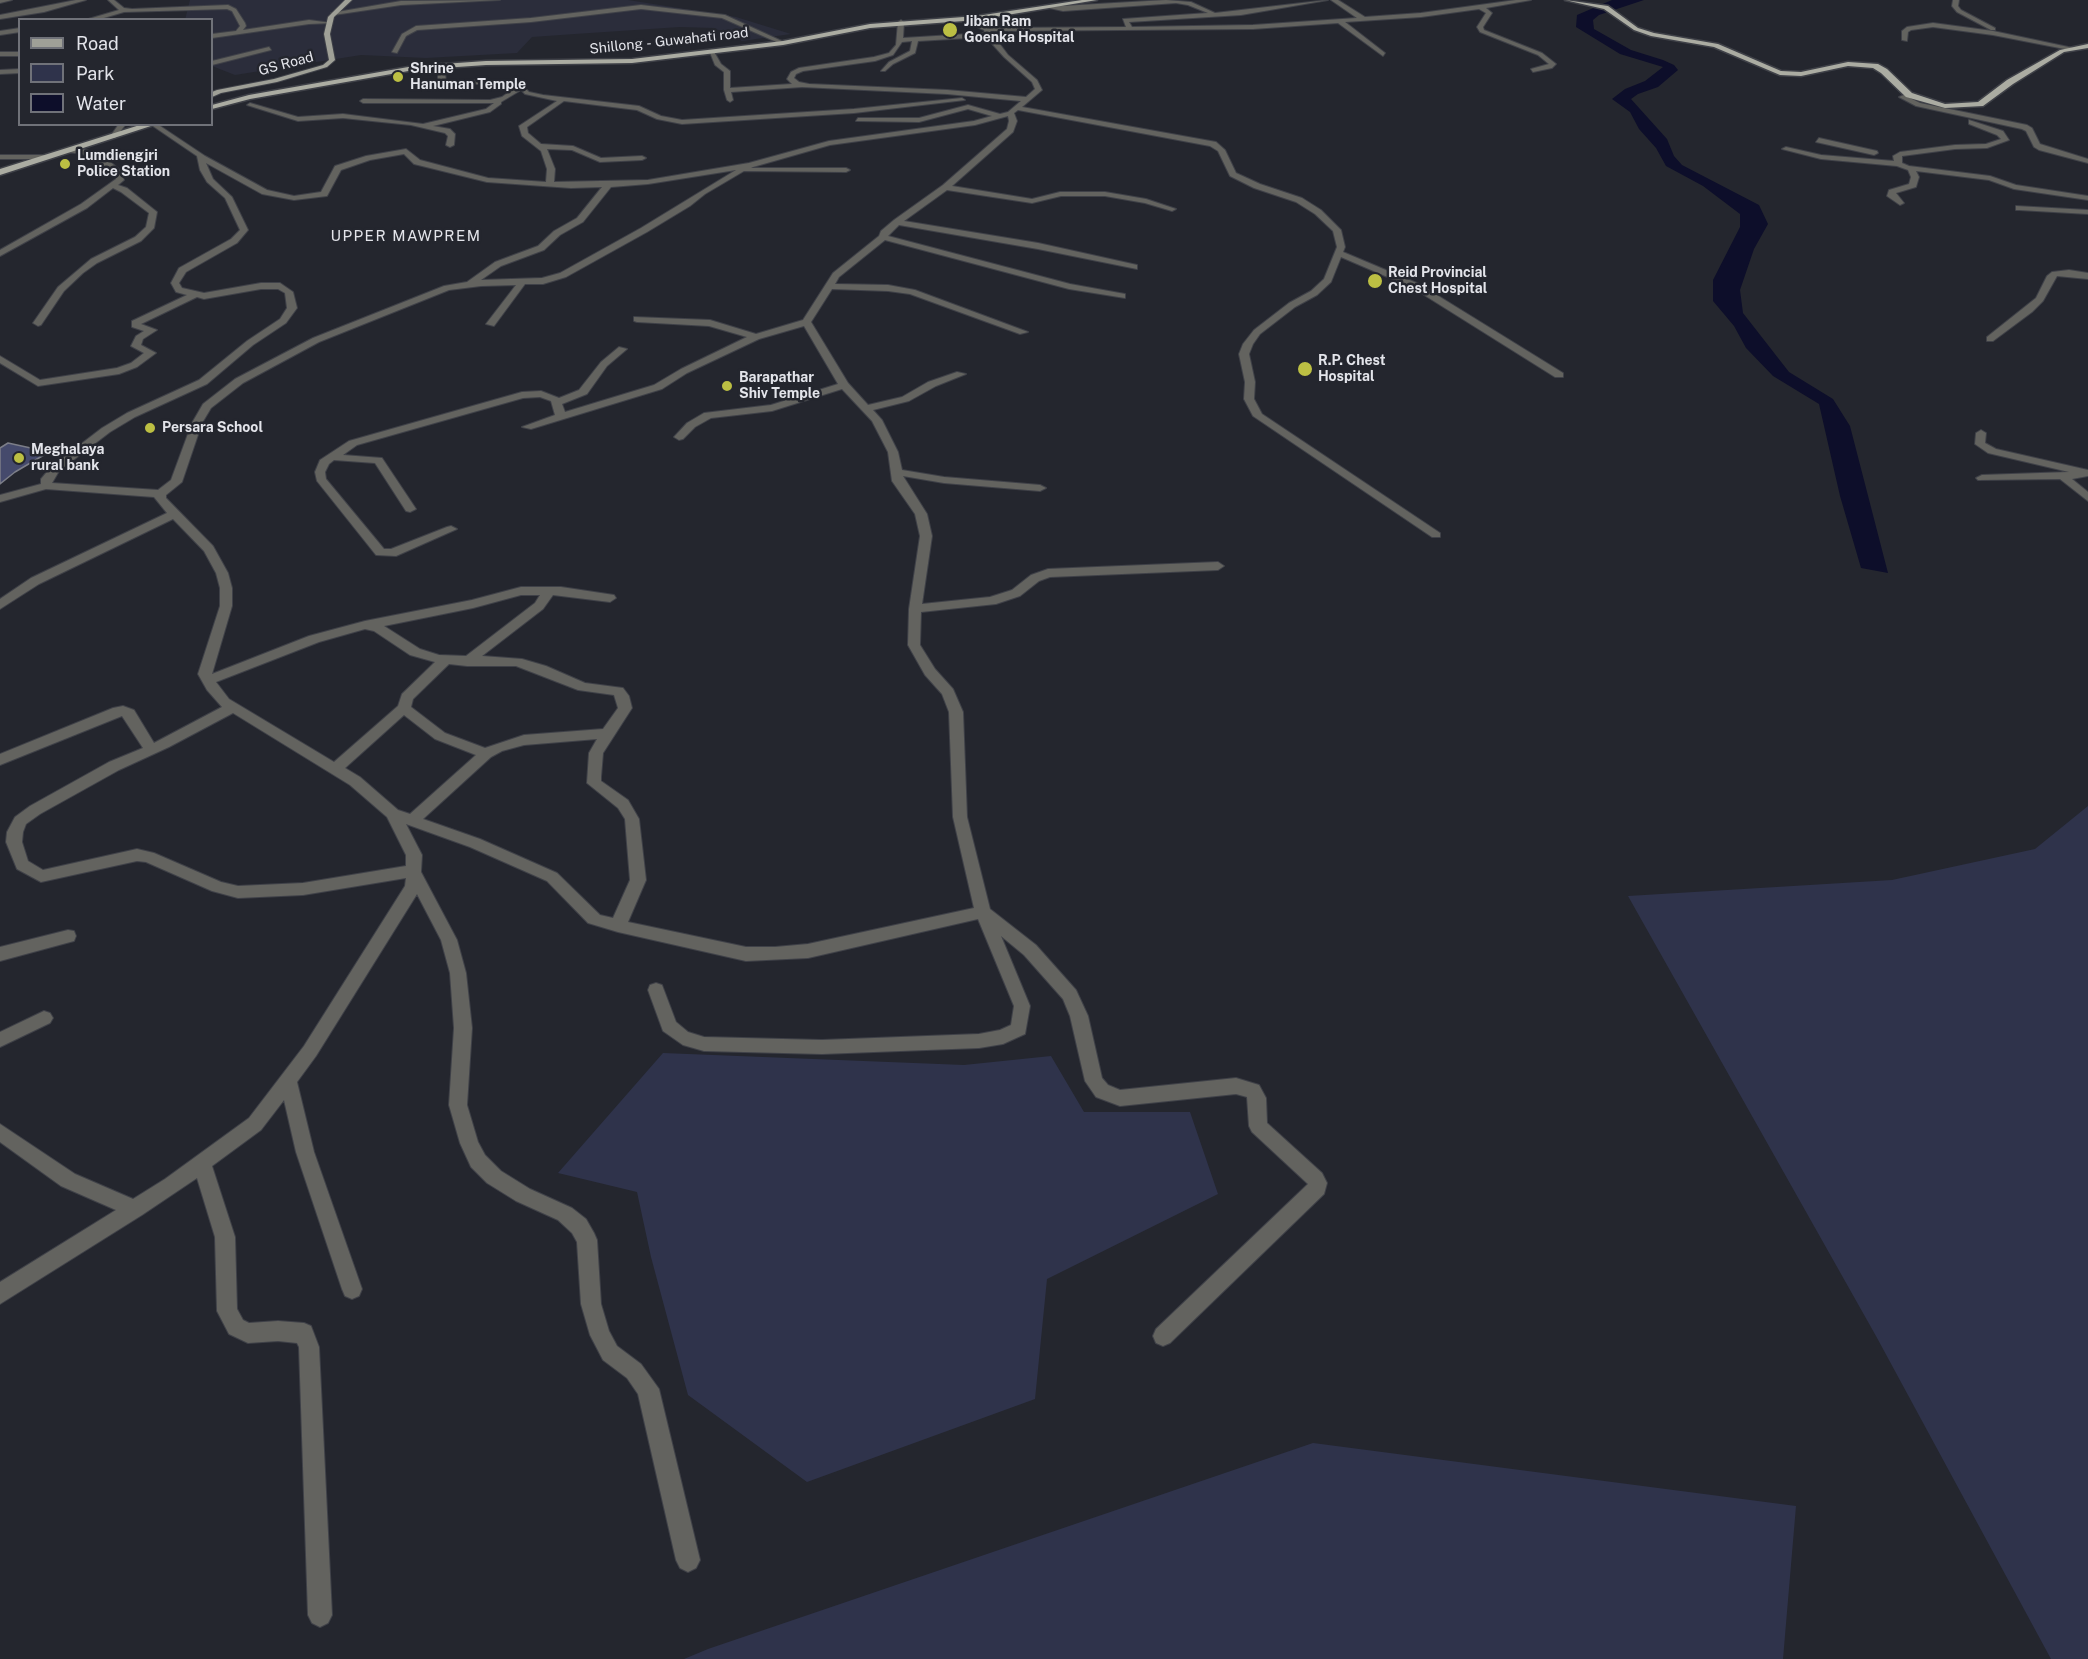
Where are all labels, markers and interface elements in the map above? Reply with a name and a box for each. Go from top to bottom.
place label: Jiban Ram Goenka Hospital [964,14,1075,46]
legend [18,18,213,126]
marker: Jiban Ram Goenka Hospital [941,21,959,39]
street label: Shillong - Guwahati road [589,24,749,58]
text: Road [76,33,119,54]
street label: GS Road [257,49,315,79]
place label: Shrine Hanuman Temple [410,61,526,94]
text: Park [76,63,114,84]
marker: Shrine Hanuman Temple [391,70,405,84]
text: Water [76,93,126,114]
place label: Lumdiengjri Police Station [77,148,170,180]
marker: Lumdiengjri Police Station [58,157,72,171]
district label: UPPER MAWPREM [330,227,482,245]
place label: Reid Provincial Chest Hospital [1388,265,1487,298]
marker: Reid Provincial Chest Hospital [1366,272,1384,290]
place label: R.P. Chest Hospital [1318,353,1386,386]
marker: R.P. Chest Hospital [1296,360,1314,378]
place label: Barapathar Shiv Temple [739,370,820,402]
marker: Barapathar Shiv Temple [720,379,734,393]
place label: Persara School [162,420,263,436]
marker: Persara School [143,421,157,435]
place label: Meghalaya rural bank [31,442,104,474]
marker: Meghalaya rural bank [12,451,26,465]

